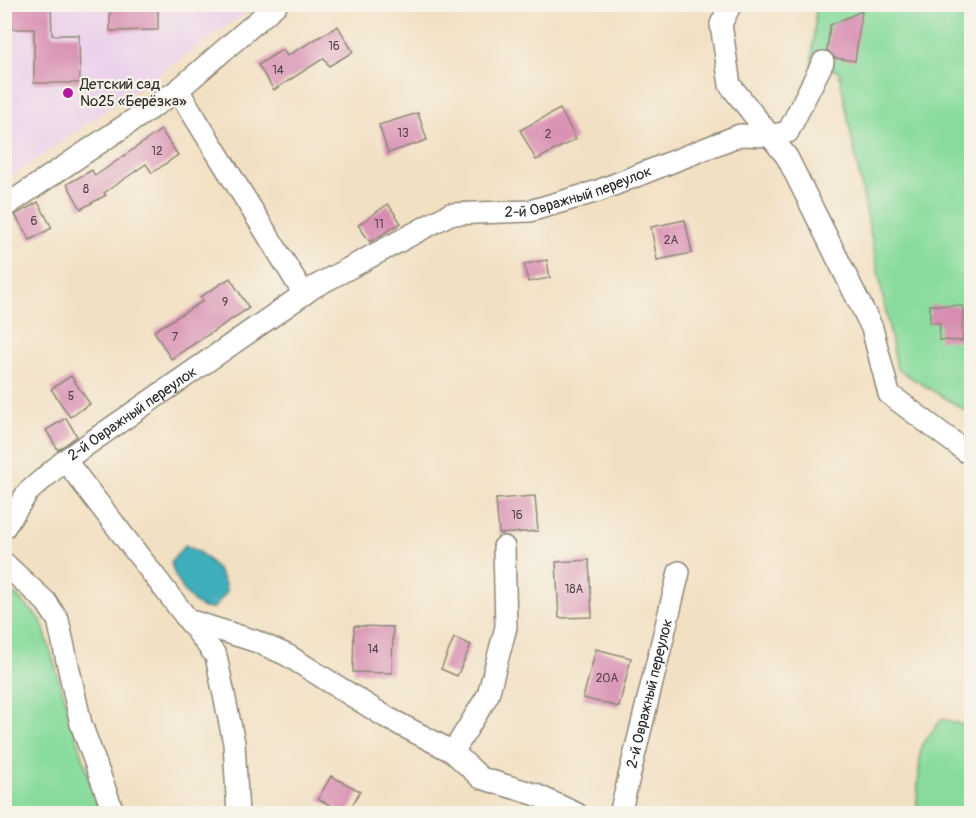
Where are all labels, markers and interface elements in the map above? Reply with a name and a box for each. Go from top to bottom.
house number: 16 [328,39,340,54]
house number: 14 [272,63,284,78]
place label: Детский сад №25 «Берёзка» [79,75,187,111]
marker: Детский сад №25 «Берёзка» [61,86,75,100]
house number: 13 [397,126,409,141]
house number: 2 [545,127,552,142]
house number: 12 [151,144,163,159]
street label: 2-й Овражный переулок [504,162,655,222]
house number: 8 [83,182,89,197]
house number: 6 [31,214,38,229]
house number: 11 [374,217,384,232]
house number: 2А [664,233,678,248]
house number: 9 [222,295,228,310]
house number: 7 [172,330,179,345]
street label: 2-й Овражный переулок [64,362,201,465]
house number: 5 [68,389,74,404]
house number: 16 [511,508,523,523]
house number: 18А [565,582,583,597]
street label: 2-й Овражный переулок [622,617,677,770]
house number: 14 [367,642,379,657]
house number: 20А [596,671,619,686]

